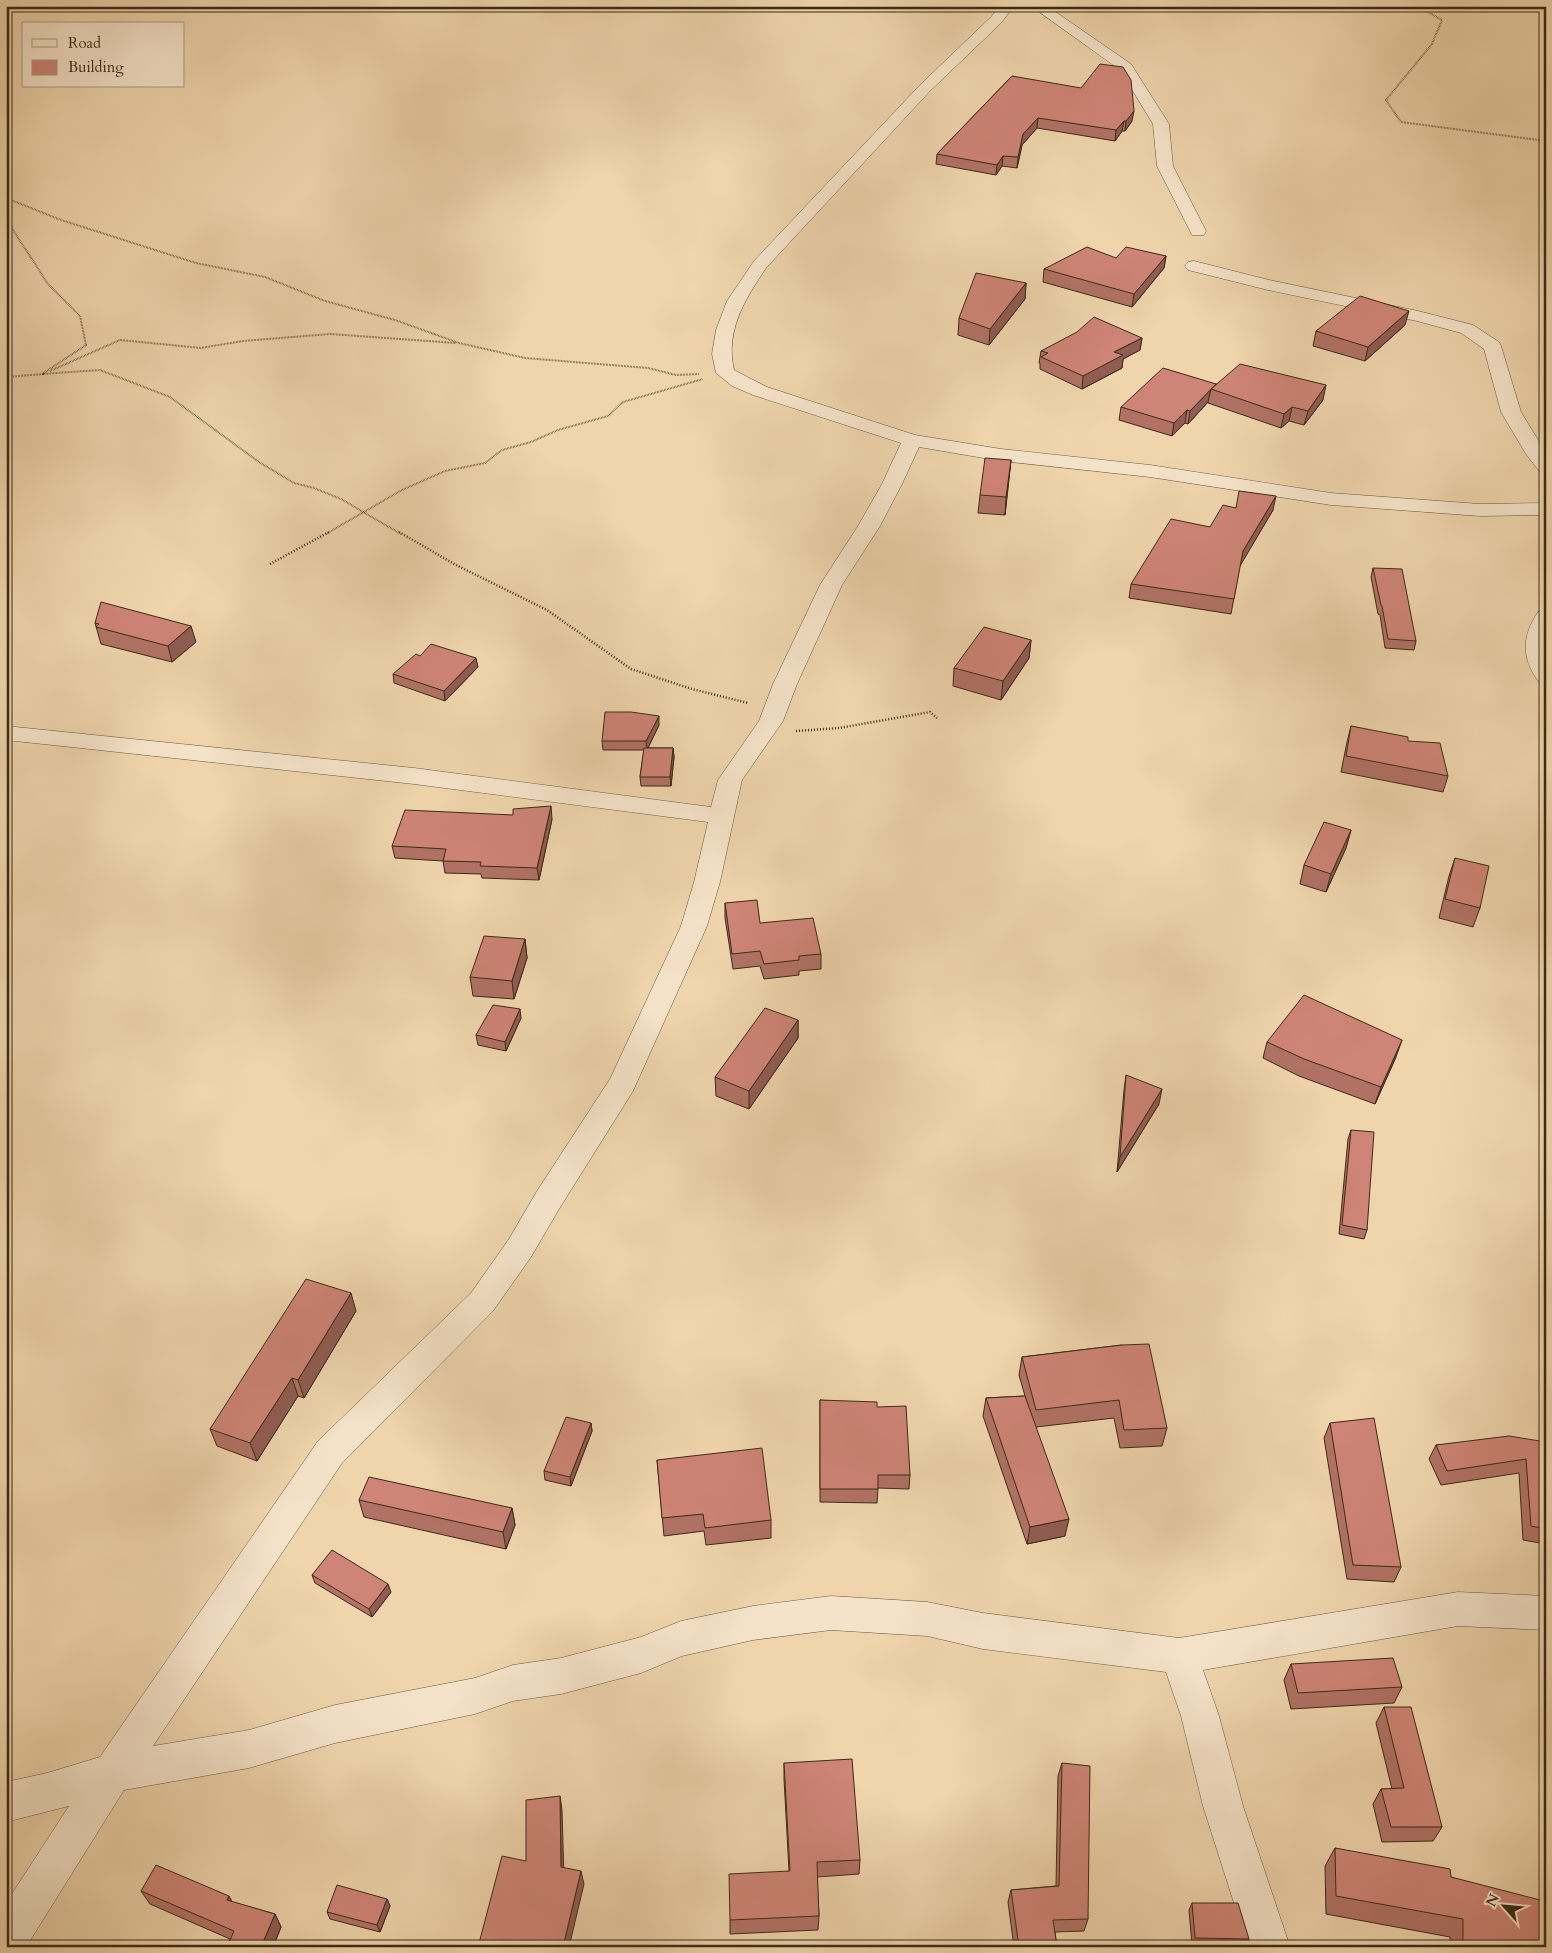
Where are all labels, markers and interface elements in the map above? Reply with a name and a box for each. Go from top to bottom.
legend [22,22,185,88]
text: Road [68,33,101,53]
text: Building [68,57,124,77]
north arrow [1480,1880,1530,1930]
text: N [1482,1891,1504,1910]

